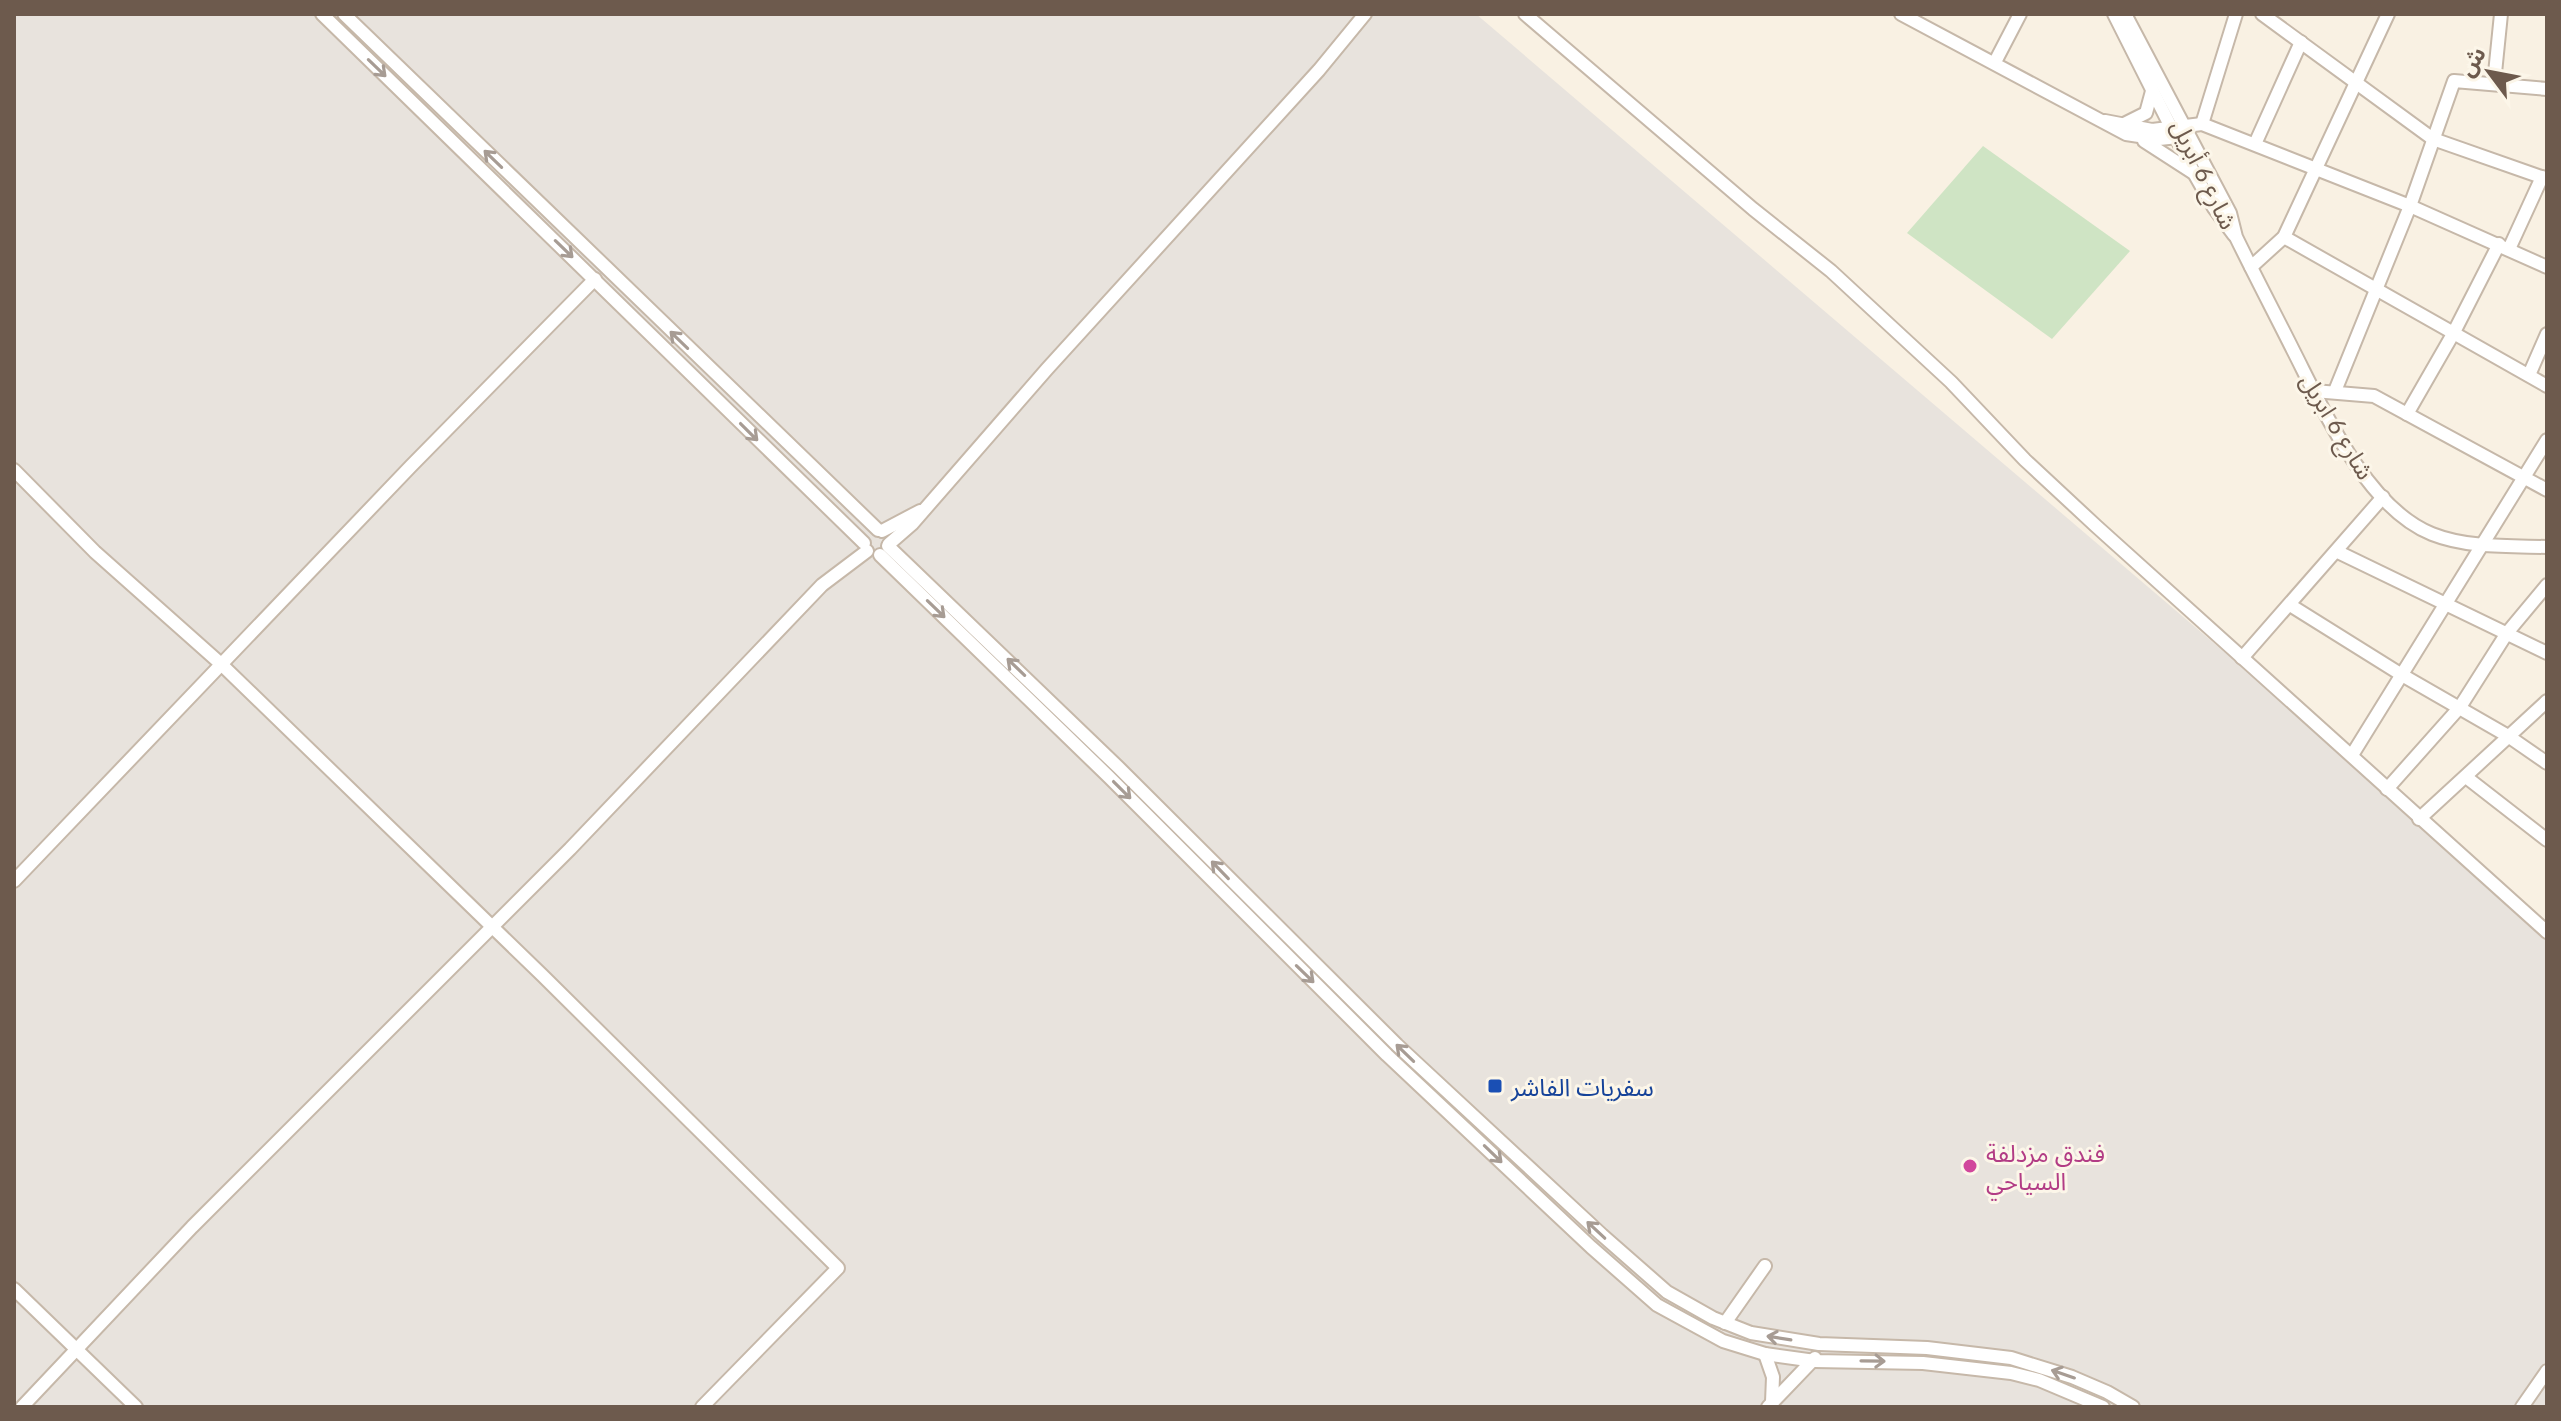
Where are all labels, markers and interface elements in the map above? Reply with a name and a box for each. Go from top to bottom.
north arrow [2449,32,2529,112]
text: ش [2452,41,2491,81]
one-way arrow [367,59,387,77]
street label: شارع 6 أبريل [2162,114,2244,235]
one-way arrow [484,150,503,169]
one-way arrow [554,239,573,258]
one-way arrow [670,332,690,350]
street label: شارع 6 ابريل [2292,368,2381,486]
one-way arrow [739,421,759,441]
one-way arrow [926,599,946,618]
one-way arrow [1007,658,1026,677]
one-way arrow [1112,780,1131,799]
one-way arrow [1211,861,1230,880]
one-way arrow [1295,965,1315,984]
one-way arrow [1395,1043,1415,1062]
place label: سفريات الفاشر [1510,1072,1654,1102]
marker: سفريات الفاشر [1486,1077,1504,1095]
place label: فندق مزدلفة السياحي [1986,1138,2105,1200]
one-way arrow [1483,1144,1503,1162]
marker: فندق مزدلفة السياحي [1961,1157,1979,1175]
one-way arrow [1586,1221,1606,1239]
one-way arrow [1766,1329,1792,1344]
one-way arrow [1859,1354,1886,1369]
one-way arrow [2050,1366,2075,1381]

